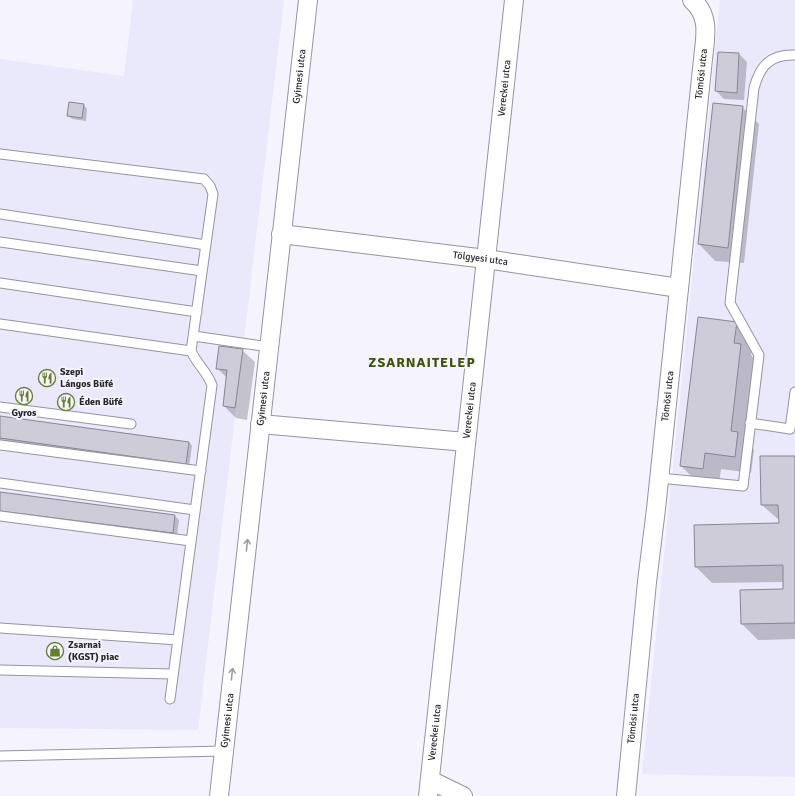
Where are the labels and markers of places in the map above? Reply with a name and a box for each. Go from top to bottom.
place label: Szepi Lángos Büfé [60,366,113,390]
restaurant icon: Szepi Lángos Büfé [37,368,57,388]
restaurant icon: Gyros [14,386,34,406]
restaurant icon: Éden Büfé [56,392,76,412]
place label: Éden Büfé [79,395,123,408]
place label: Gyros [12,407,37,419]
place label: Zsarnai (KGST) piac [68,639,119,663]
shop icon: Zsarnai (KGST) piac [45,641,65,661]

